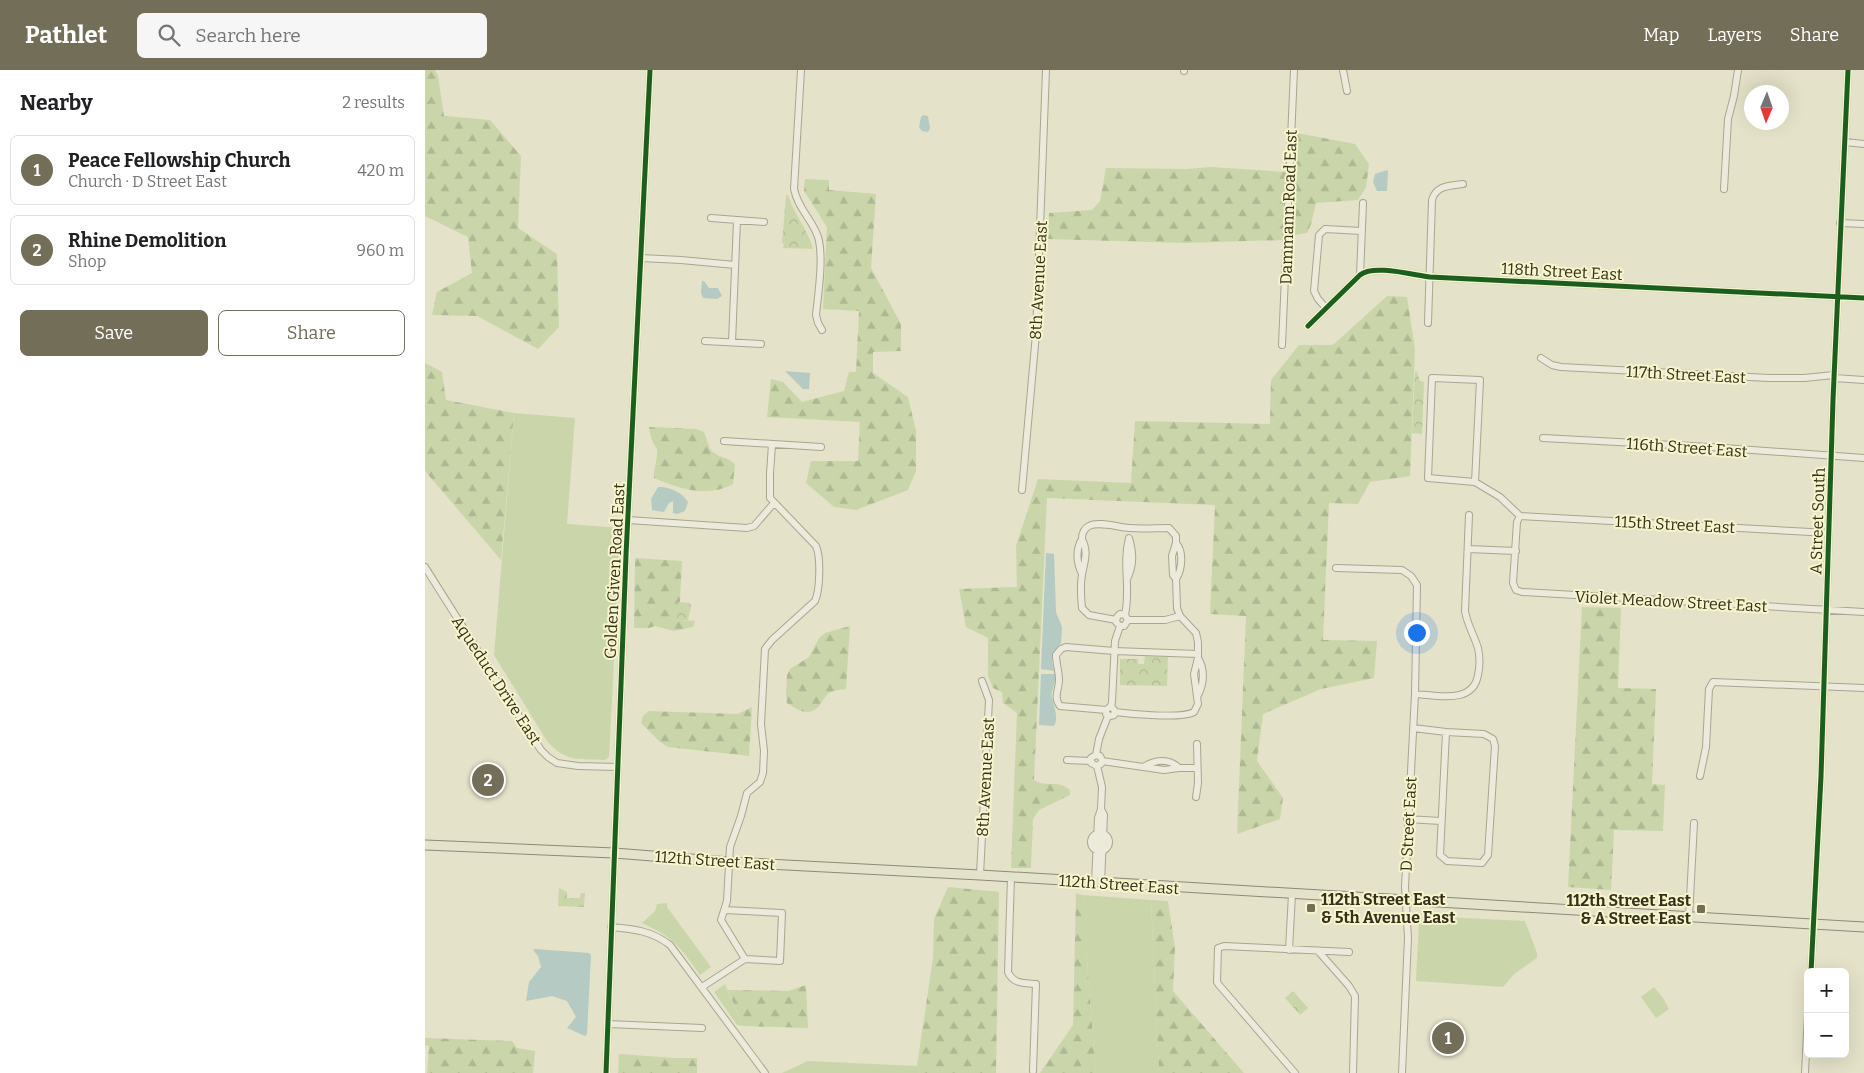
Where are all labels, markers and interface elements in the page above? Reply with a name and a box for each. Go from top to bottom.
search box [137,13,487,58]
text: Pathlet [25,21,107,49]
icon: search [155,21,183,49]
text: Search here [195,24,301,47]
text: Map [1643,24,1679,46]
text: Layers [1707,24,1762,46]
text: Share [1790,24,1839,46]
north arrow [1744,85,1789,130]
text: Nearby [20,90,93,116]
text: 2 results [342,93,405,112]
street label: Dammann Road East [1276,129,1301,285]
text: Peace Fellowship Church [68,149,290,172]
text: 1 [34,161,40,180]
text: 420 m [357,161,404,180]
text: Church · D Street East [68,172,227,191]
street label: 8th Avenue East [1026,220,1051,340]
text: Rhine Demolition [68,229,227,252]
text: 2 [32,241,42,260]
text: 960 m [357,241,404,260]
text: Shop [68,252,106,271]
street label: 118th Street East [1501,259,1623,284]
button: Save [20,310,208,356]
button: Share [218,310,405,356]
street label: 117th Street East [1626,362,1747,387]
street label: 116th Street East [1626,434,1748,461]
street label: A Street South [1806,467,1829,575]
street label: Golden Given Road East [600,482,629,660]
street label: 115th Street East [1614,512,1736,537]
street label: Violet Meadow Street East [1574,587,1768,616]
street label: Aqueduct Drive East [448,612,545,748]
your location [1404,620,1430,646]
street label: 8th Avenue East [973,717,998,837]
pin: 2 [472,761,504,799]
street label: D Street East [1397,776,1420,872]
street label: 112th Street East [654,847,776,874]
street label: 112th Street East [1058,871,1180,898]
place label: 112th Street East & 5th Avenue East [1321,890,1456,927]
place label: 112th Street East & A Street East [1566,891,1692,928]
marker: 112th Street East & 5th Avenue East [1305,902,1317,914]
marker: 112th Street East & A Street East [1695,903,1707,915]
map controls [1804,968,1849,1058]
button: + [1804,968,1849,1013]
button: − [1804,1013,1849,1058]
pin: 1 [1432,1019,1464,1057]

